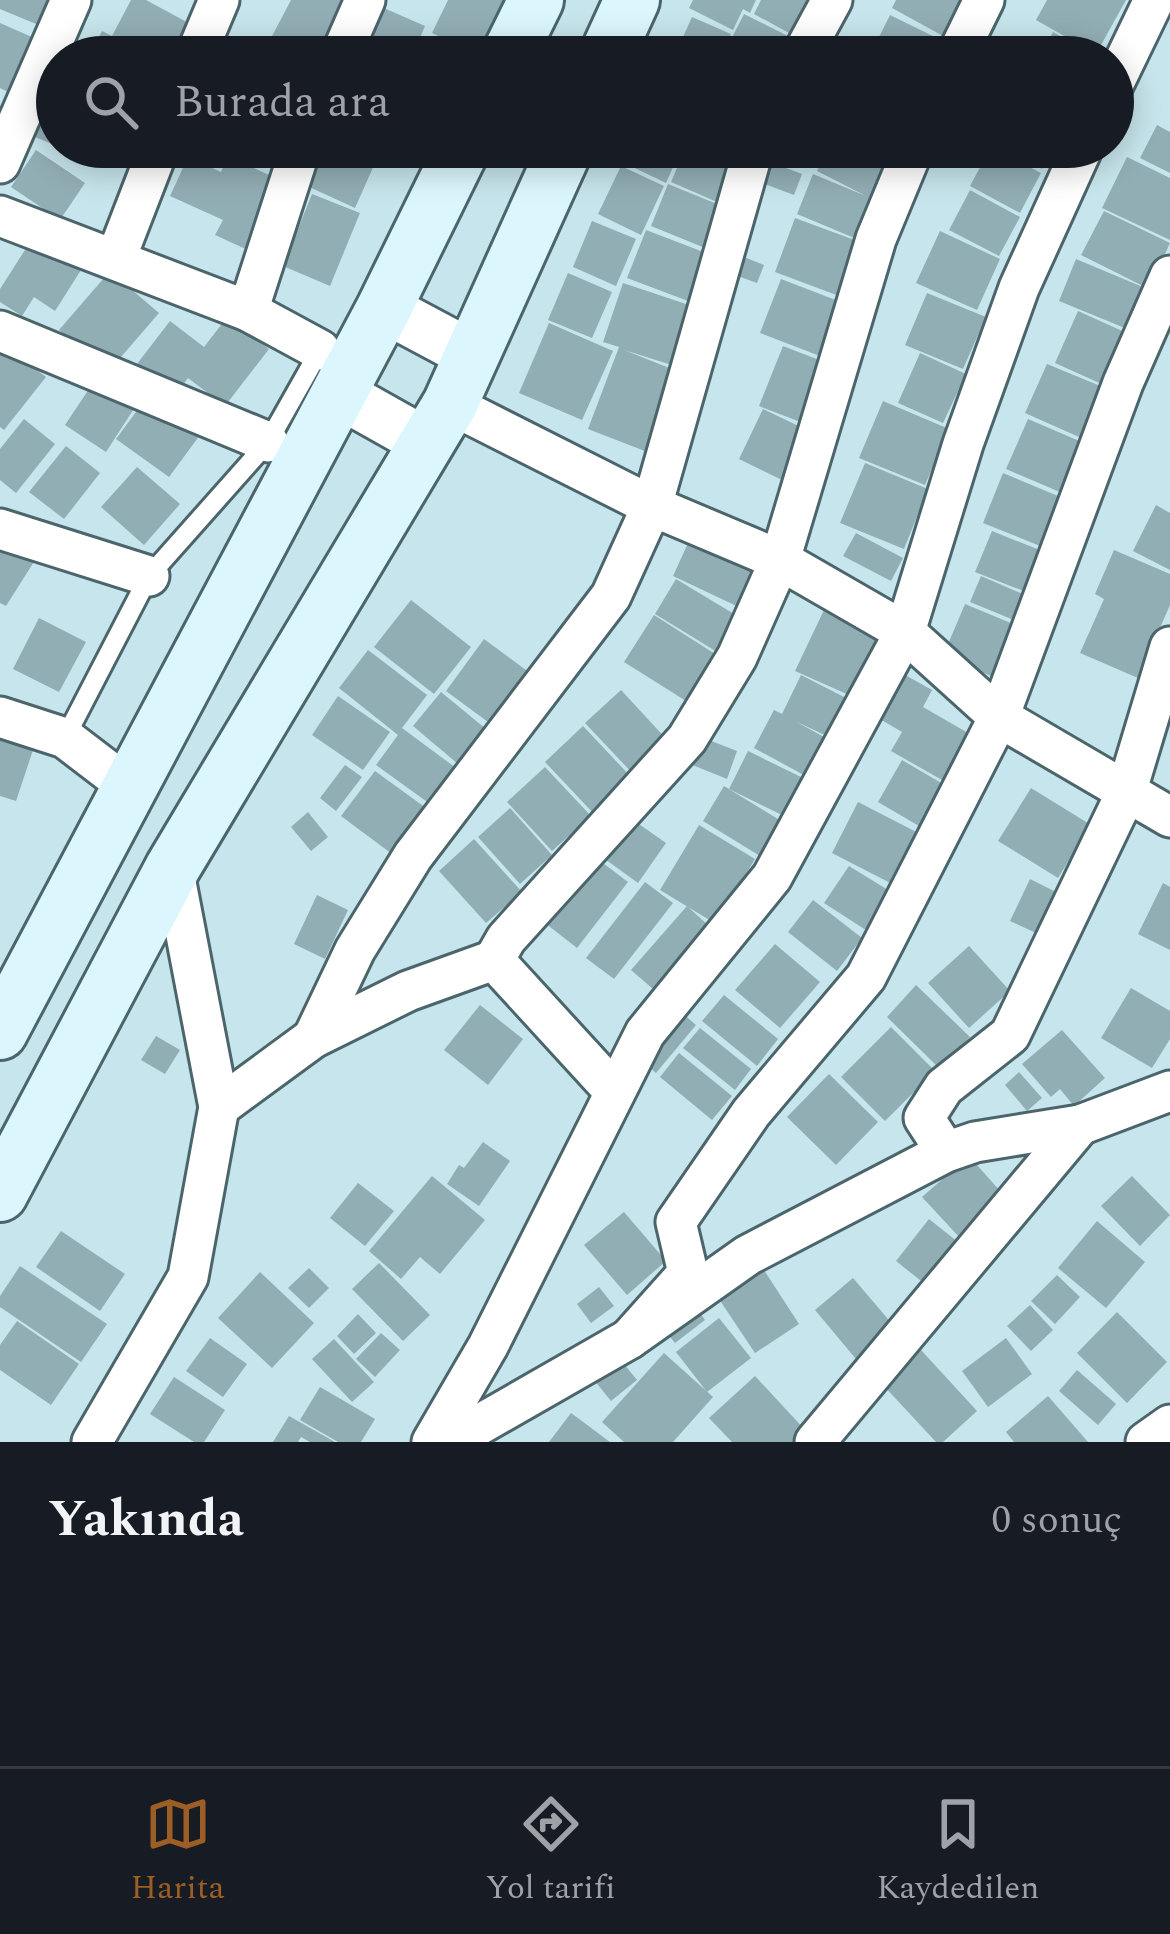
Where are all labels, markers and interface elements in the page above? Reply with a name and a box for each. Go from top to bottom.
search box [36,36,1134,168]
text: Burada ara [174,68,390,137]
icon: search [78,69,144,135]
text: Yakında [48,1481,244,1559]
text: 0 sonuç [992,1491,1122,1550]
tab: Harita [130,1791,225,1913]
tab: Yol tarifi [486,1791,616,1913]
tab: Kaydedilen [877,1791,1040,1913]

